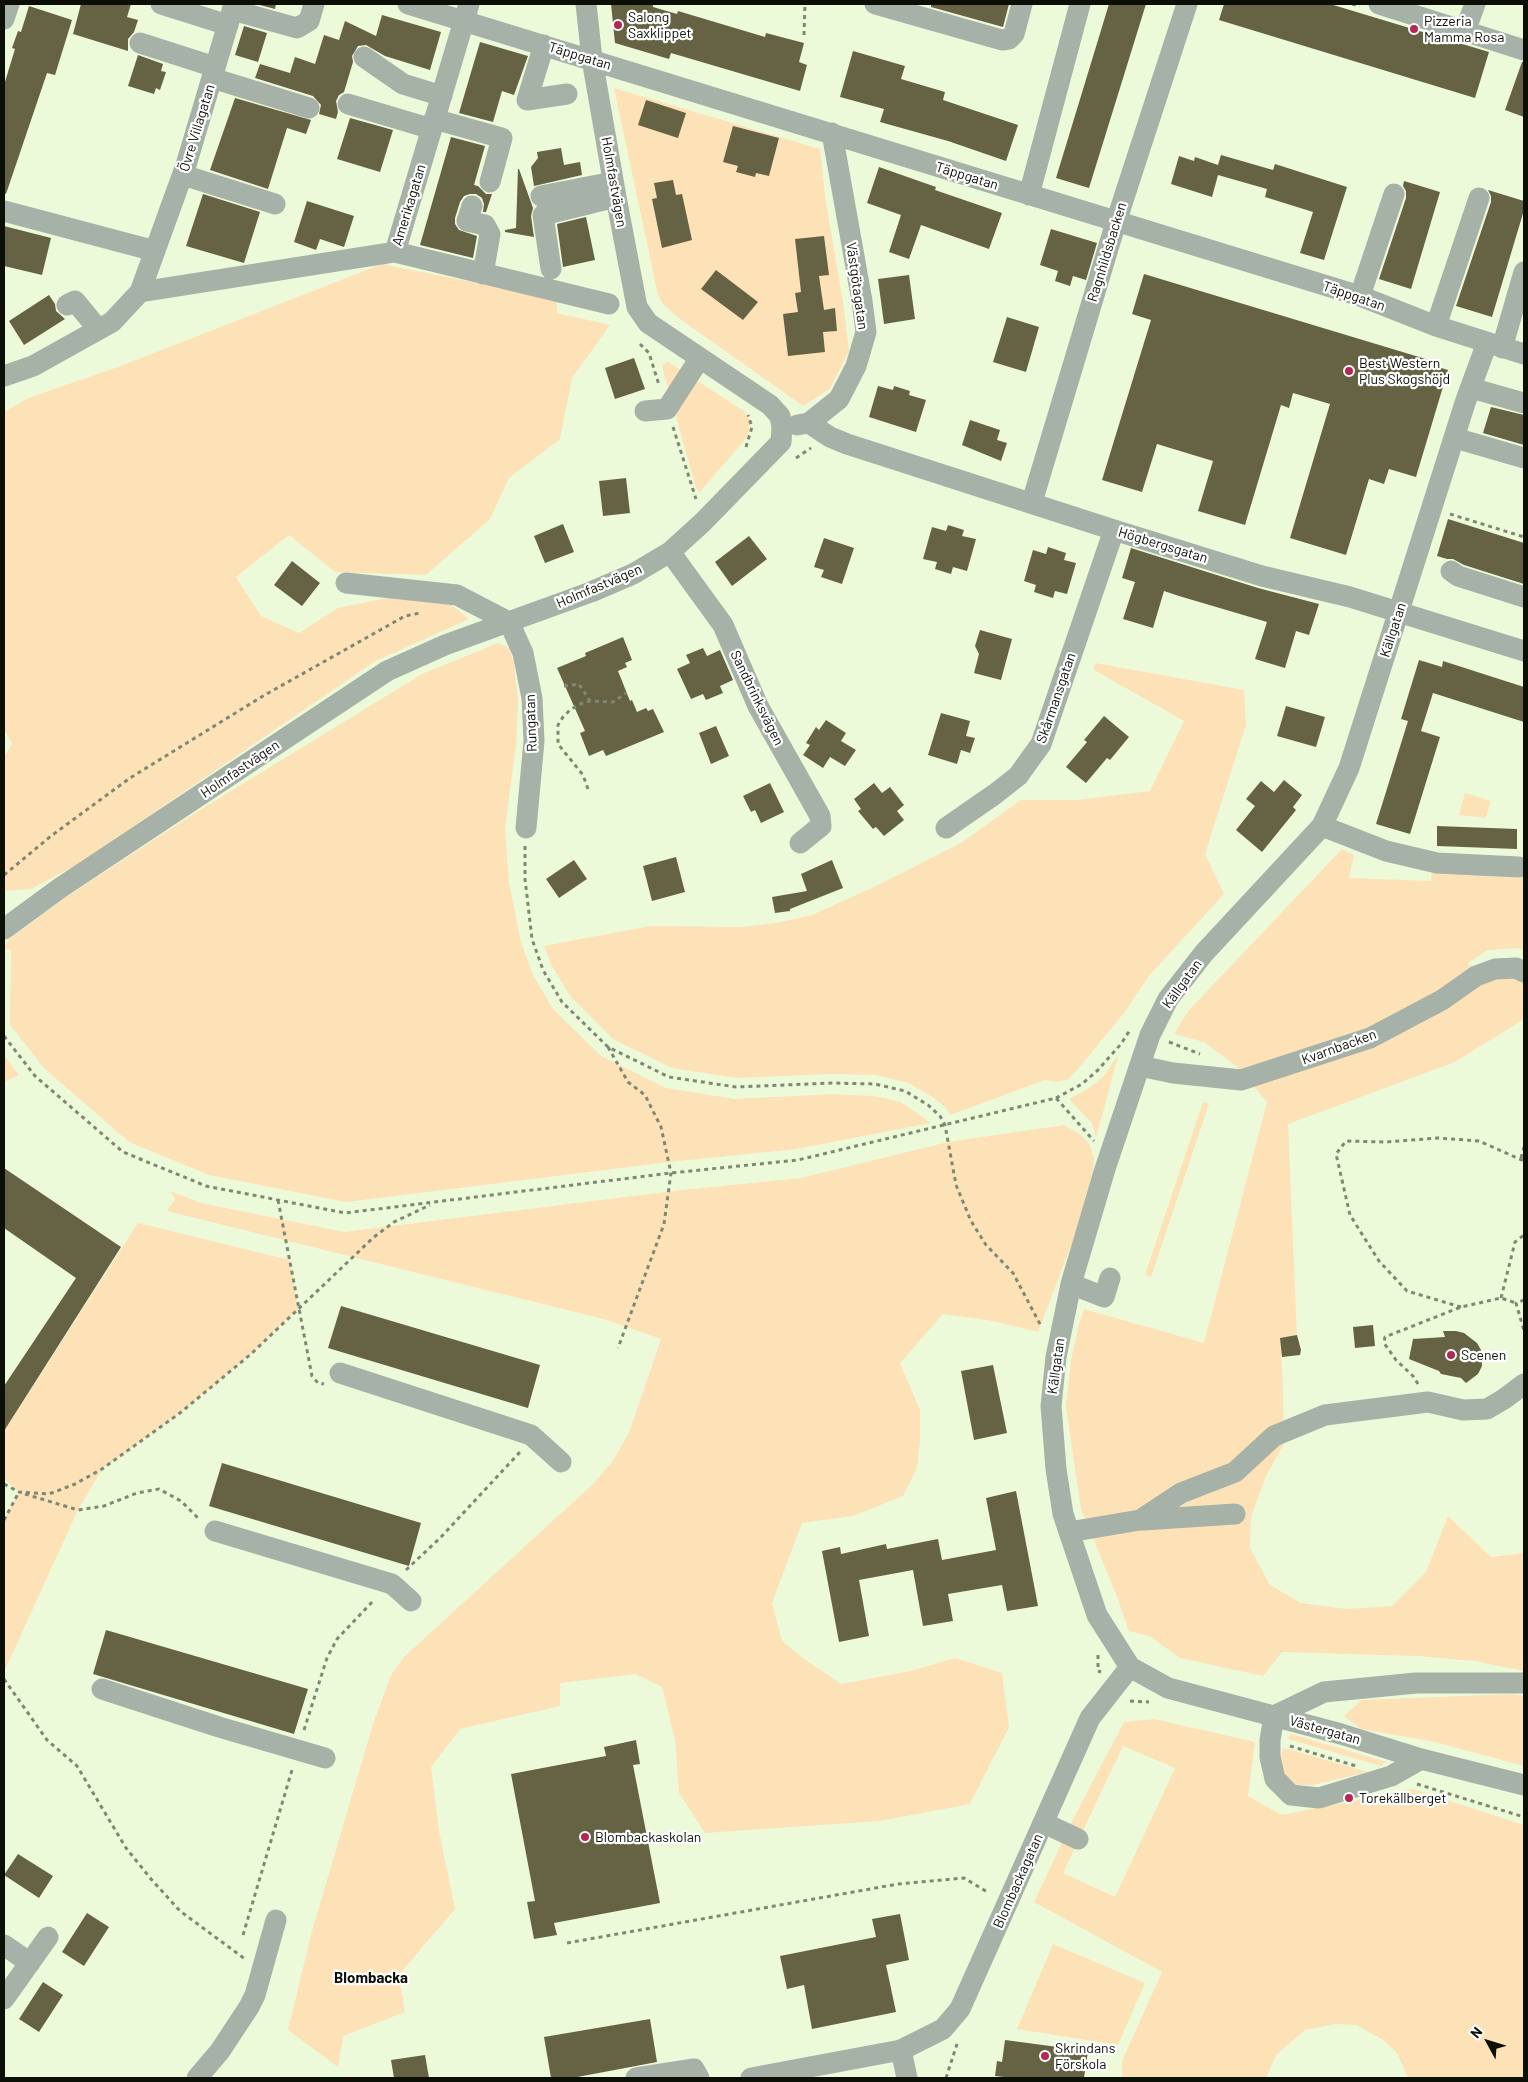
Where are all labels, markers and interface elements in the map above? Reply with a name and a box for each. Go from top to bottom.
place label: Salong Saxklippet [628,9,692,41]
place label: Pizzeria Mamma Rosa [1424,13,1504,46]
marker: Salong Saxklippet [612,19,624,31]
marker: Pizzeria Mamma Rosa [1408,23,1420,35]
street label: Täppgatan [547,39,613,73]
street label: Övre Villagatan [176,82,218,174]
street label: Holmfastvägen [598,136,630,228]
street label: Täppgatan [934,159,1000,193]
street label: Amerikagatan [389,162,429,248]
street label: Ragnhildsbacken [1084,200,1130,304]
street label: Västgötagatan [843,241,871,331]
street label: Täppgatan [1321,278,1387,314]
place label: Best Western Plus Skogshöjd [1359,355,1450,388]
marker: Best Western Plus Skogshöjd [1343,365,1355,377]
street label: Högbergsgatan [1116,523,1210,567]
street label: Holmfastvägen [554,560,644,612]
street label: Källgatan [1376,601,1410,659]
street label: Sandbrinksvägen [727,648,787,748]
street label: Skårmansgatan [1033,650,1079,746]
street label: Rungatan [522,694,540,752]
street label: Holmfastvägen [197,736,283,802]
street label: Källgatan [1159,956,1205,1012]
street label: Kvarnbacken [1299,1026,1379,1068]
street label: Källgatan [1044,1337,1068,1395]
place label: Scenen [1461,1347,1506,1363]
marker: Scenen [1445,1349,1457,1361]
street label: Västergatan [1288,1712,1362,1748]
place label: Torekällberget [1359,1790,1446,1806]
marker: Torekällberget [1343,1792,1355,1804]
place label: Blombackaskolan [595,1829,701,1845]
marker: Blombackaskolan [579,1831,591,1843]
street label: Blombackagatan [990,1831,1046,1931]
district label: Blombacka [334,1969,408,1987]
north arrow [1463,2017,1513,2067]
text: N [1466,2023,1485,2041]
place label: Skrindans Förskola [1055,2040,1115,2072]
marker: Skrindans Förskola [1039,2050,1051,2062]

